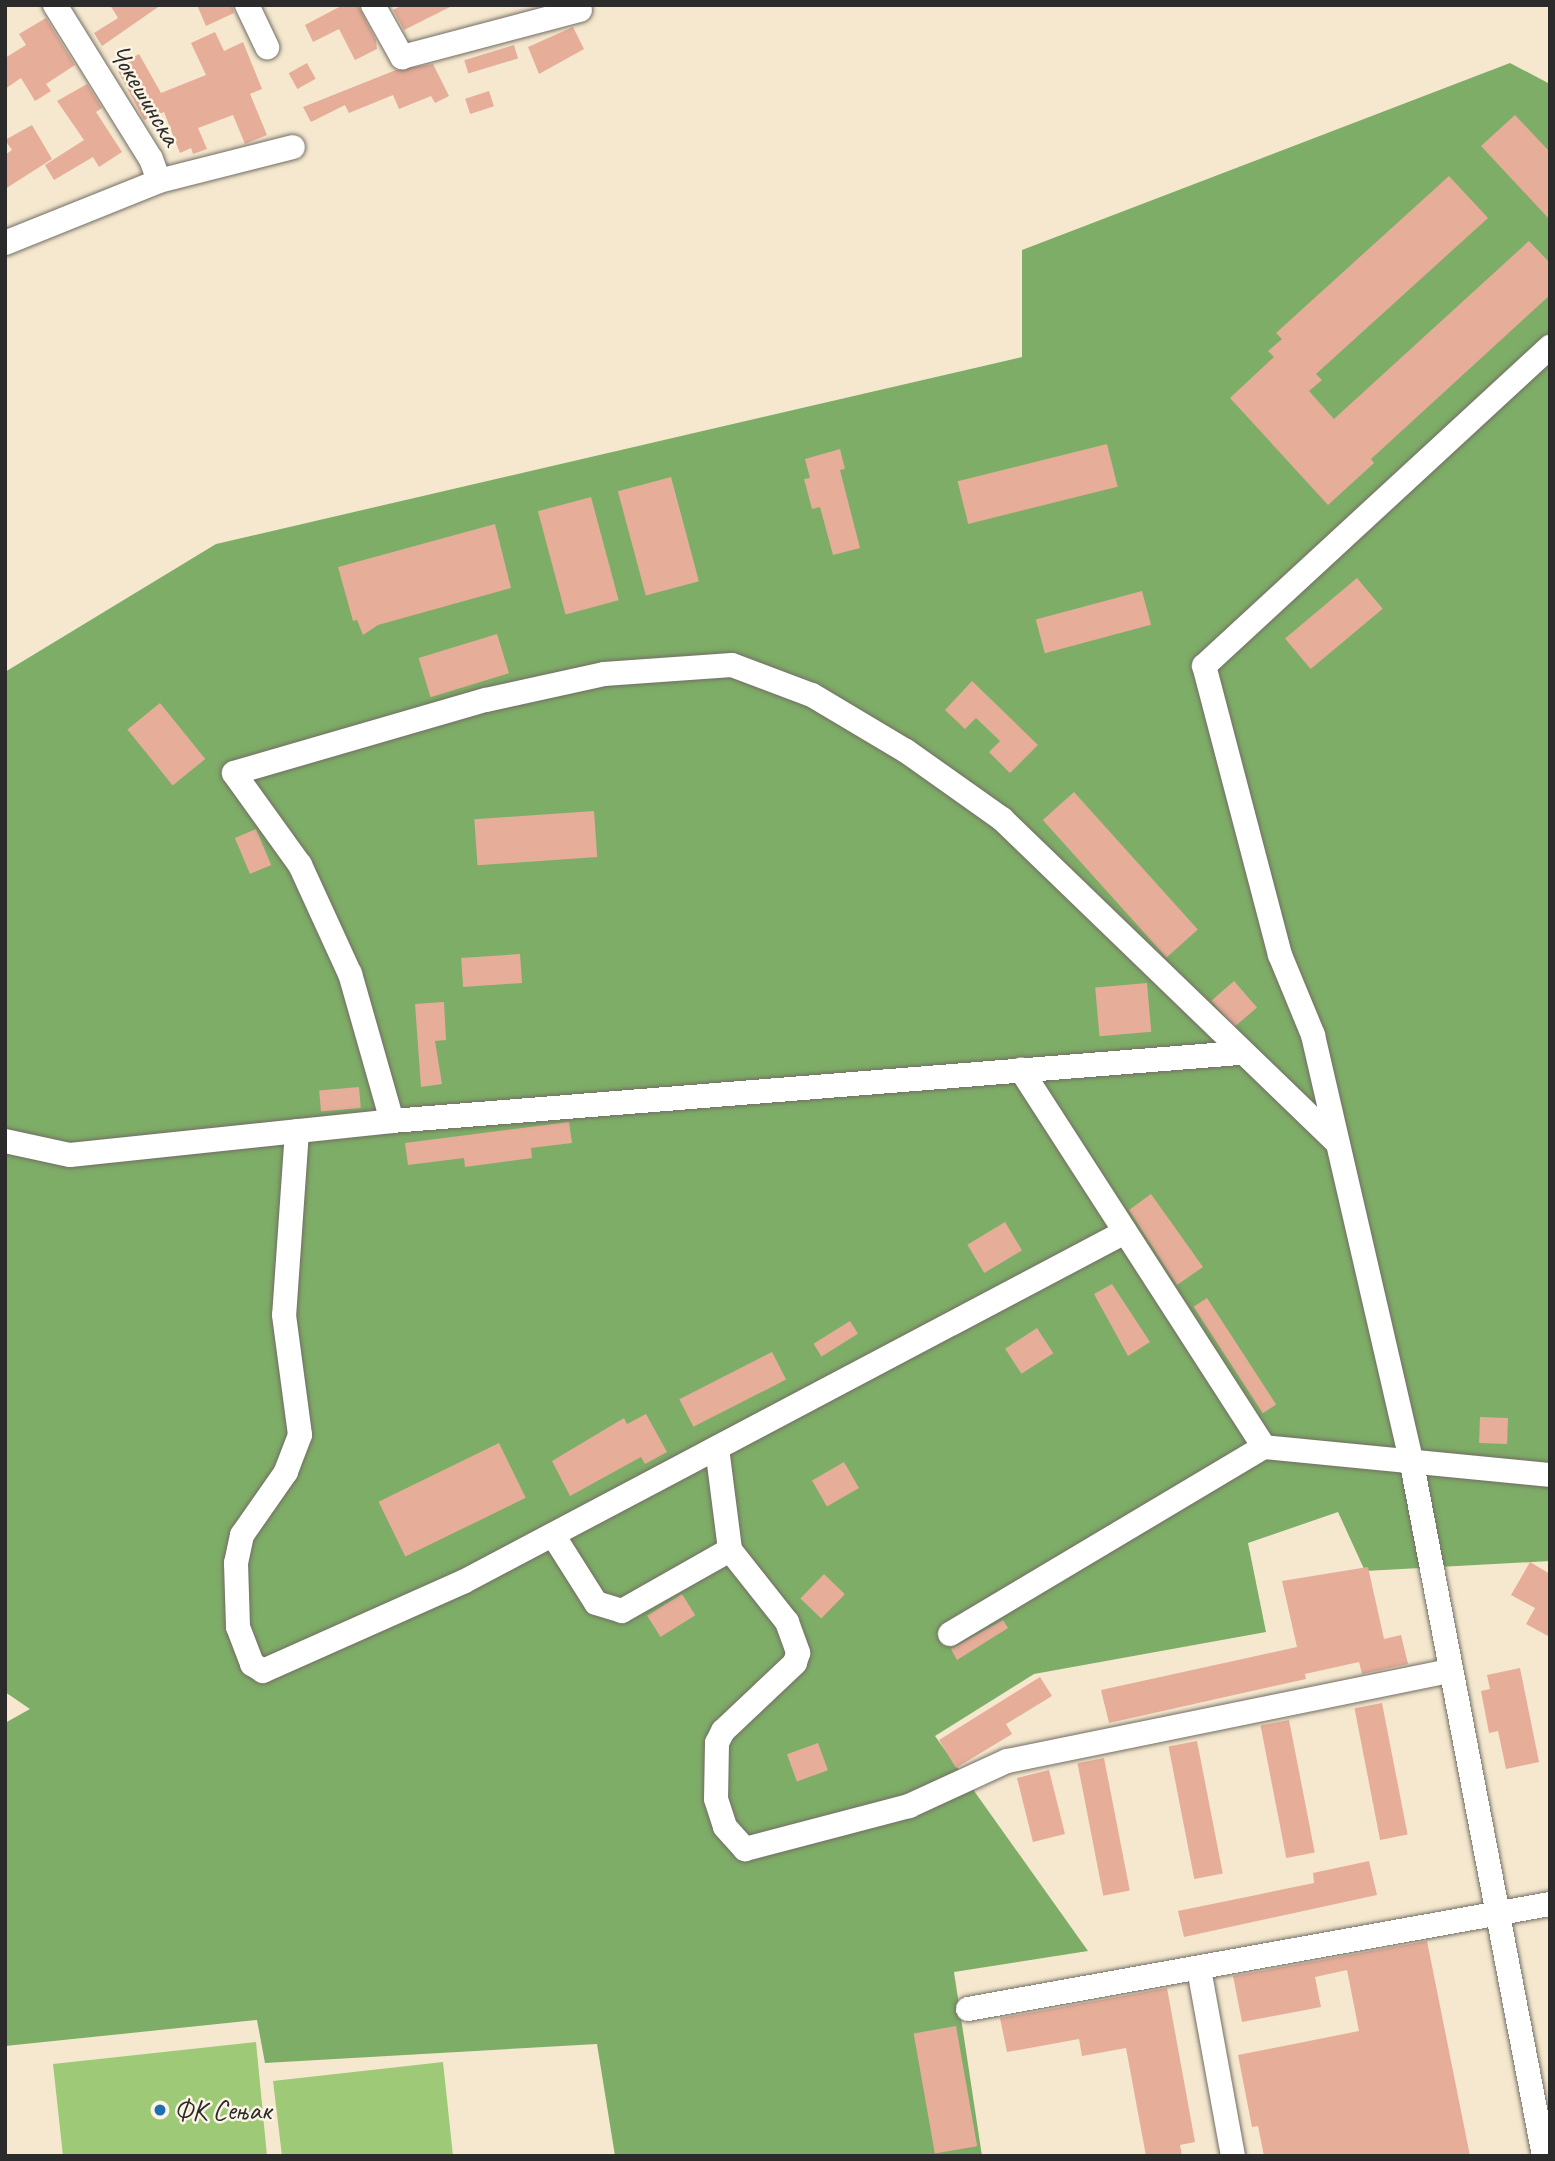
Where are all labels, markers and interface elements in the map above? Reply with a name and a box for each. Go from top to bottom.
street label: Чокешинска [102,38,188,152]
place label: ФК Сењак [174,2093,271,2127]
marker: ФК Сењак [152,2102,168,2118]

